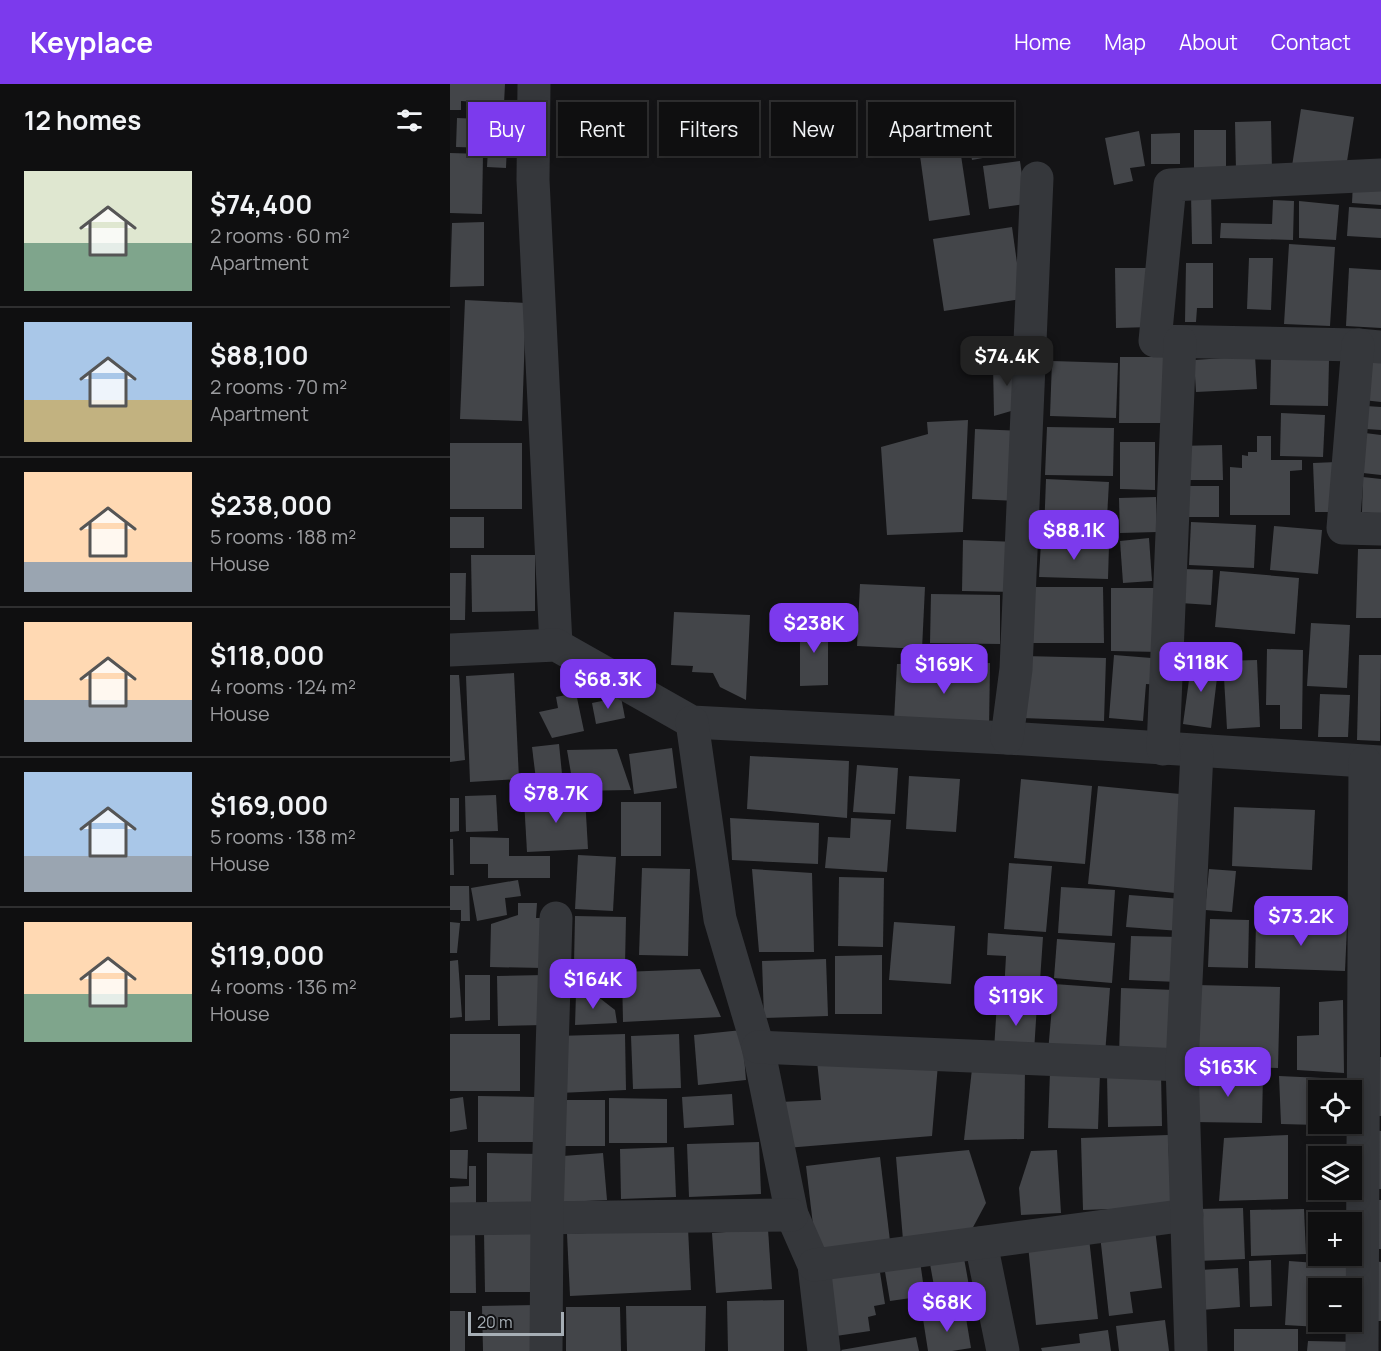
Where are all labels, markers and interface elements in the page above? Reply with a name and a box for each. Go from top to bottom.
text: Keyplace [30,23,153,61]
text: Home [1014,28,1071,56]
text: Map [1104,28,1146,56]
text: About [1179,28,1238,56]
text: Contact [1271,28,1351,56]
text: 12 homes [24,102,141,138]
chip: Buy [468,102,546,156]
chip: Rent [558,102,647,156]
chip: Filters [659,102,759,156]
chip: New [771,102,856,156]
chip: Apartment [868,102,1014,156]
icon: filters [393,104,426,137]
text: $74,400 [210,186,312,222]
icon: home [72,195,144,267]
text: 2 rooms · 60 m² [210,222,350,249]
text: Apartment [210,249,309,276]
pin: $74.4K [958,336,1056,387]
text: $88,100 [210,337,309,373]
text: $74.4K [974,342,1040,369]
icon: home [72,346,144,418]
text: 2 rooms · 70 m² [210,373,347,400]
text: Apartment [210,400,309,427]
text: $238,000 [210,487,332,523]
icon: home [72,496,144,568]
pin: $88.1K [1025,510,1123,561]
text: $88.1K [1043,516,1105,543]
text: 5 rooms · 188 m² [210,523,356,550]
text: House [210,550,270,577]
pin: $238K [772,603,856,654]
text: $238K [783,609,845,636]
text: $118,000 [210,637,324,673]
pin: $118K [1159,642,1243,693]
pin: $169K [902,644,986,695]
icon: home [72,646,144,718]
text: $118K [1173,648,1229,675]
text: $169K [915,650,973,677]
pin: $68.3K [559,659,657,710]
text: $68.3K [574,665,642,692]
text: 4 rooms · 124 m² [210,673,356,700]
text: House [210,700,270,727]
pin: $78.7K [507,773,605,824]
text: $78.7K [523,779,589,806]
text: $169,000 [210,787,328,823]
icon: home [72,796,144,868]
text: 5 rooms · 138 m² [210,823,356,850]
text: House [210,850,270,877]
pin: $73.2K [1252,896,1350,947]
text: $73.2K [1268,902,1334,929]
text: $119,000 [210,937,324,973]
icon: home [72,946,144,1018]
pin: $164K [551,959,635,1010]
text: $164K [564,965,622,992]
text: 4 rooms · 136 m² [210,973,357,1000]
pin: $119K [974,976,1058,1027]
text: $119K [988,982,1044,1009]
text: House [210,1000,270,1027]
pin: $163K [1186,1047,1270,1098]
text: $163K [1199,1053,1257,1080]
map controls [1308,1080,1362,1332]
button: locate [1308,1080,1362,1134]
button: layers [1308,1146,1362,1200]
button: + [1308,1212,1362,1266]
button: − [1308,1278,1362,1332]
pin: $68K [911,1282,983,1333]
text: $68K [922,1288,972,1315]
scale bar [468,1309,564,1336]
text: 20 m [477,1311,513,1333]

